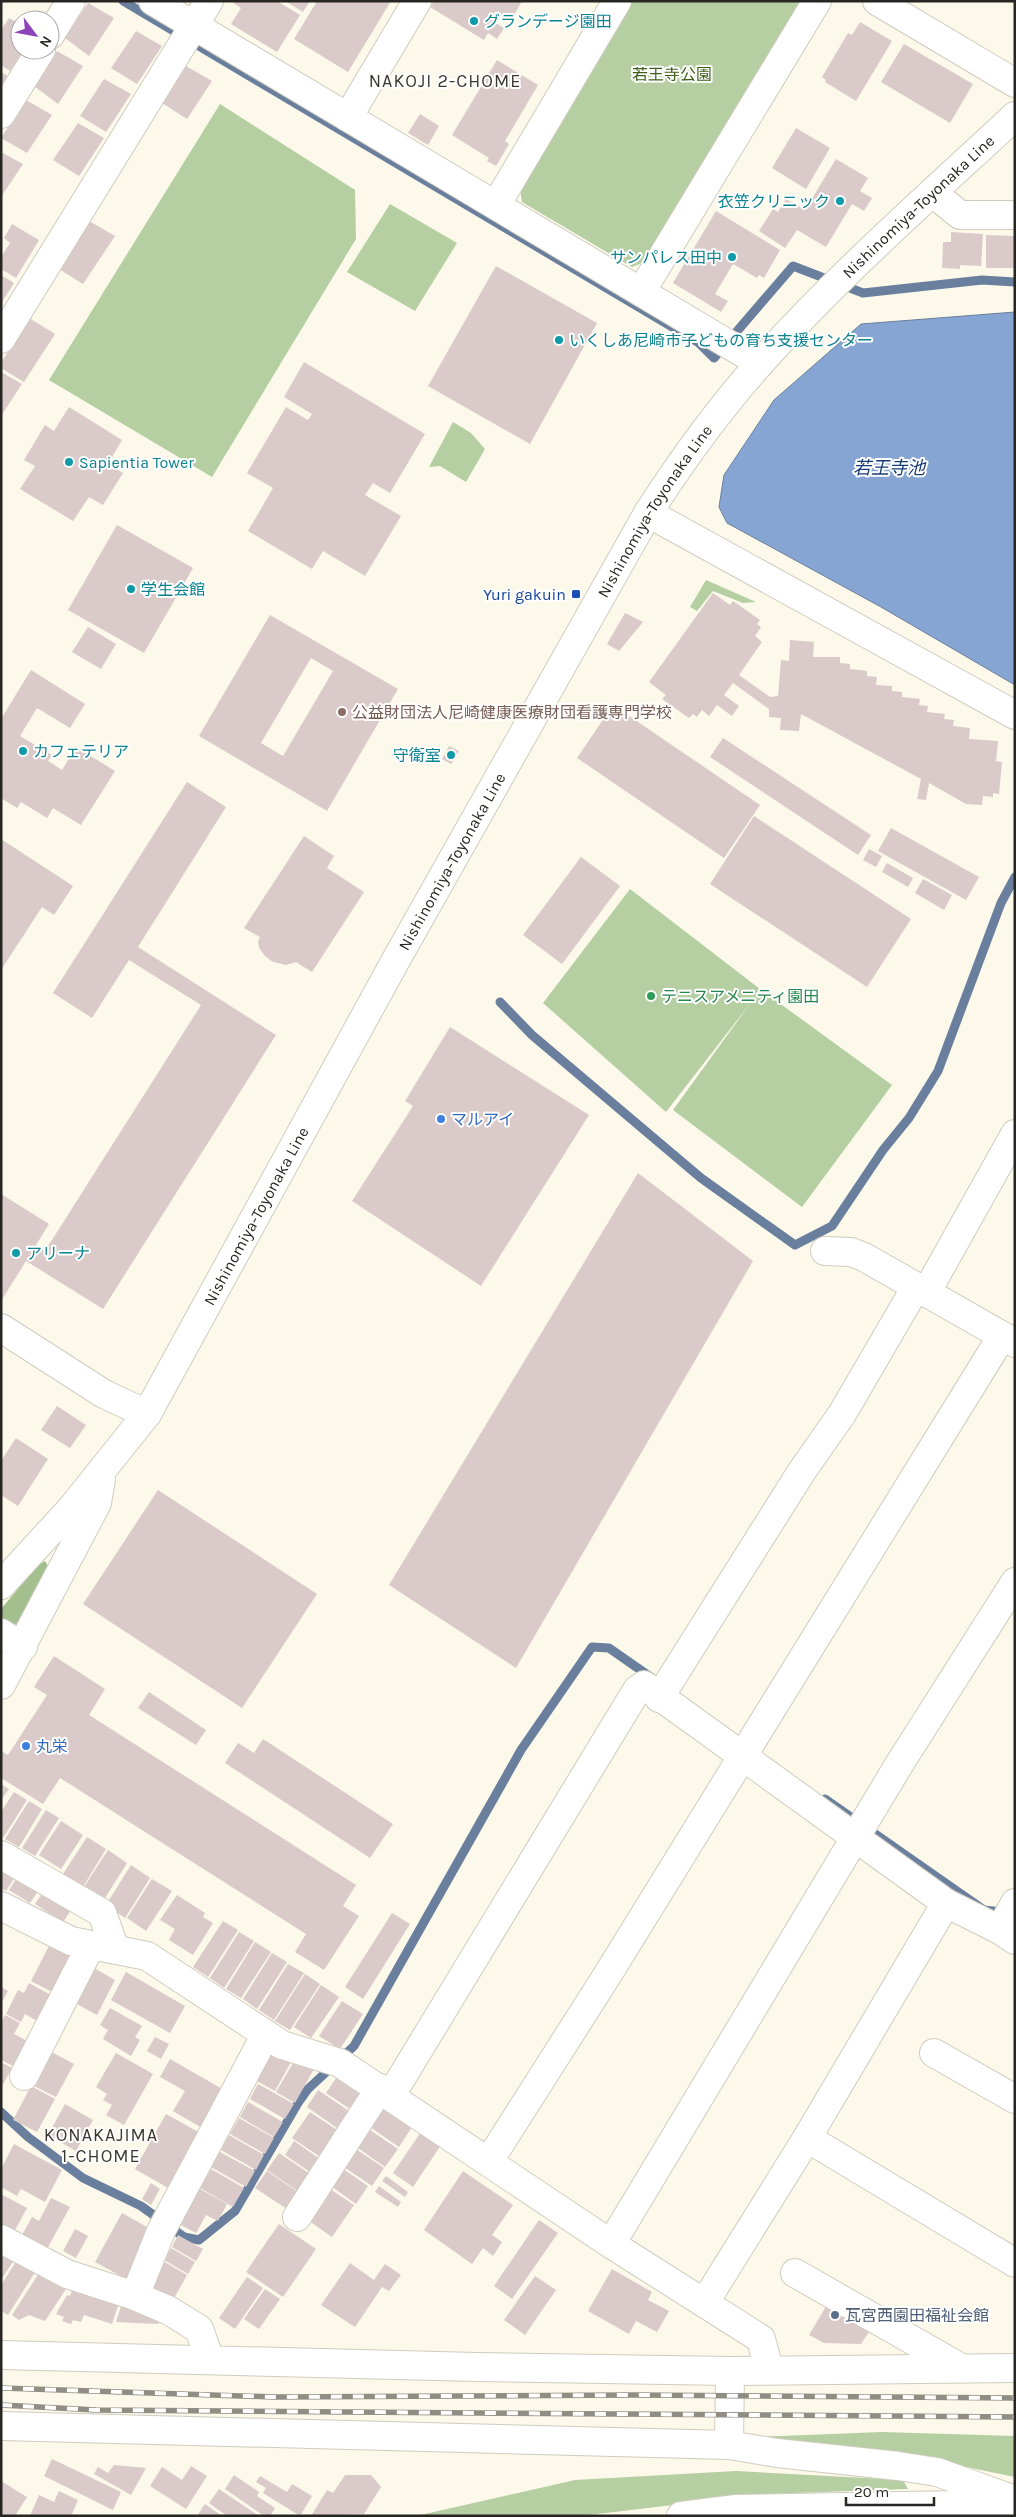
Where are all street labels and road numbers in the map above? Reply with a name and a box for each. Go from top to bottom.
street label: Nishinomiya-Toyonaka Line [838,131,998,282]
street label: Nishinomiya-Toyonaka Line [593,421,716,601]
street label: Nishinomiya-Toyonaka Line [394,769,509,953]
street label: Nishinomiya-Toyonaka Line [199,1123,312,1308]

